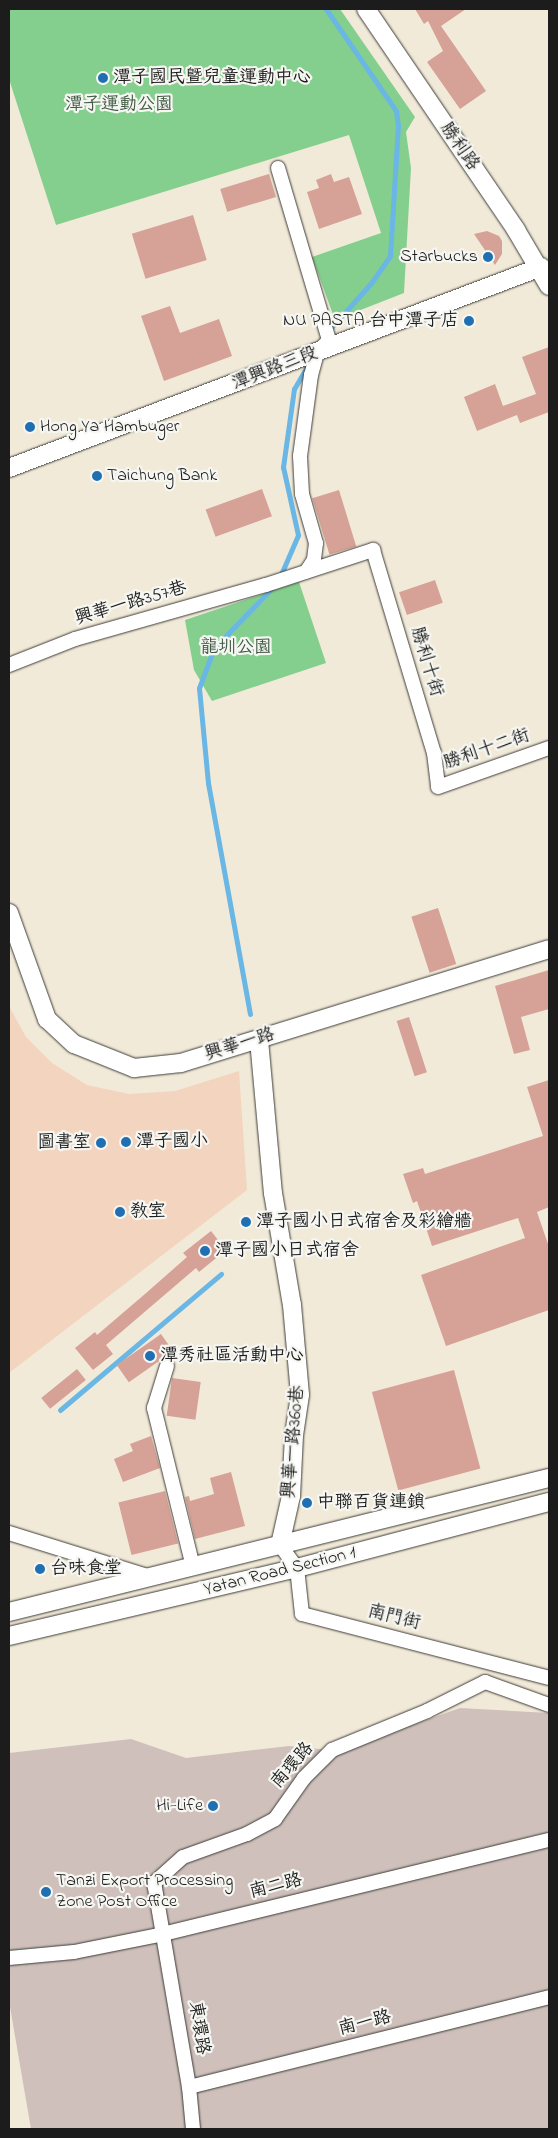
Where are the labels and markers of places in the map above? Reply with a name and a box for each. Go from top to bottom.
place label: 潭子國民暨兒童運動中心 [113,67,311,89]
marker: 潭子國民暨兒童運動中心 [97,72,109,84]
place label: Starbucks [400,246,478,268]
marker: Starbucks [482,251,494,263]
place label: NU PASTA 台中潭子店 [283,310,459,332]
marker: NU PASTA 台中潭子店 [463,315,475,327]
place label: Hong Ya Hambuger [40,416,179,438]
marker: Hong Ya Hambuger [24,421,36,433]
place label: Taichung Bank [107,465,217,487]
marker: Taichung Bank [91,470,103,482]
place label: 潭子國小 [136,1131,208,1153]
place label: 圖書室 [37,1132,91,1154]
marker: 潭子國小 [120,1136,132,1148]
marker: 圖書室 [95,1137,107,1149]
place label: 教室 [130,1201,166,1223]
marker: 教室 [114,1206,126,1218]
place label: 潭子國小日式宿舍及彩繪牆 [256,1211,472,1233]
marker: 潭子國小日式宿舍及彩繪牆 [240,1216,252,1228]
place label: 潭子國小日式宿舍 [215,1240,359,1262]
marker: 潭子國小日式宿舍 [199,1245,211,1257]
place label: 潭秀社區活動中心 [160,1345,304,1367]
marker: 潭秀社區活動中心 [144,1350,156,1362]
place label: 中聯百貨連鎖 [317,1492,425,1514]
marker: 中聯百貨連鎖 [301,1497,313,1509]
place label: 台味食堂 [50,1558,122,1580]
marker: 台味食堂 [34,1563,46,1575]
place label: Hi-Life [156,1795,203,1817]
marker: Hi-Life [207,1800,219,1812]
place label: Tanzi Export Processing Zone Post Office [56,1871,233,1914]
marker: Tanzi Export Processing Zone Post Office [40,1886,52,1898]

